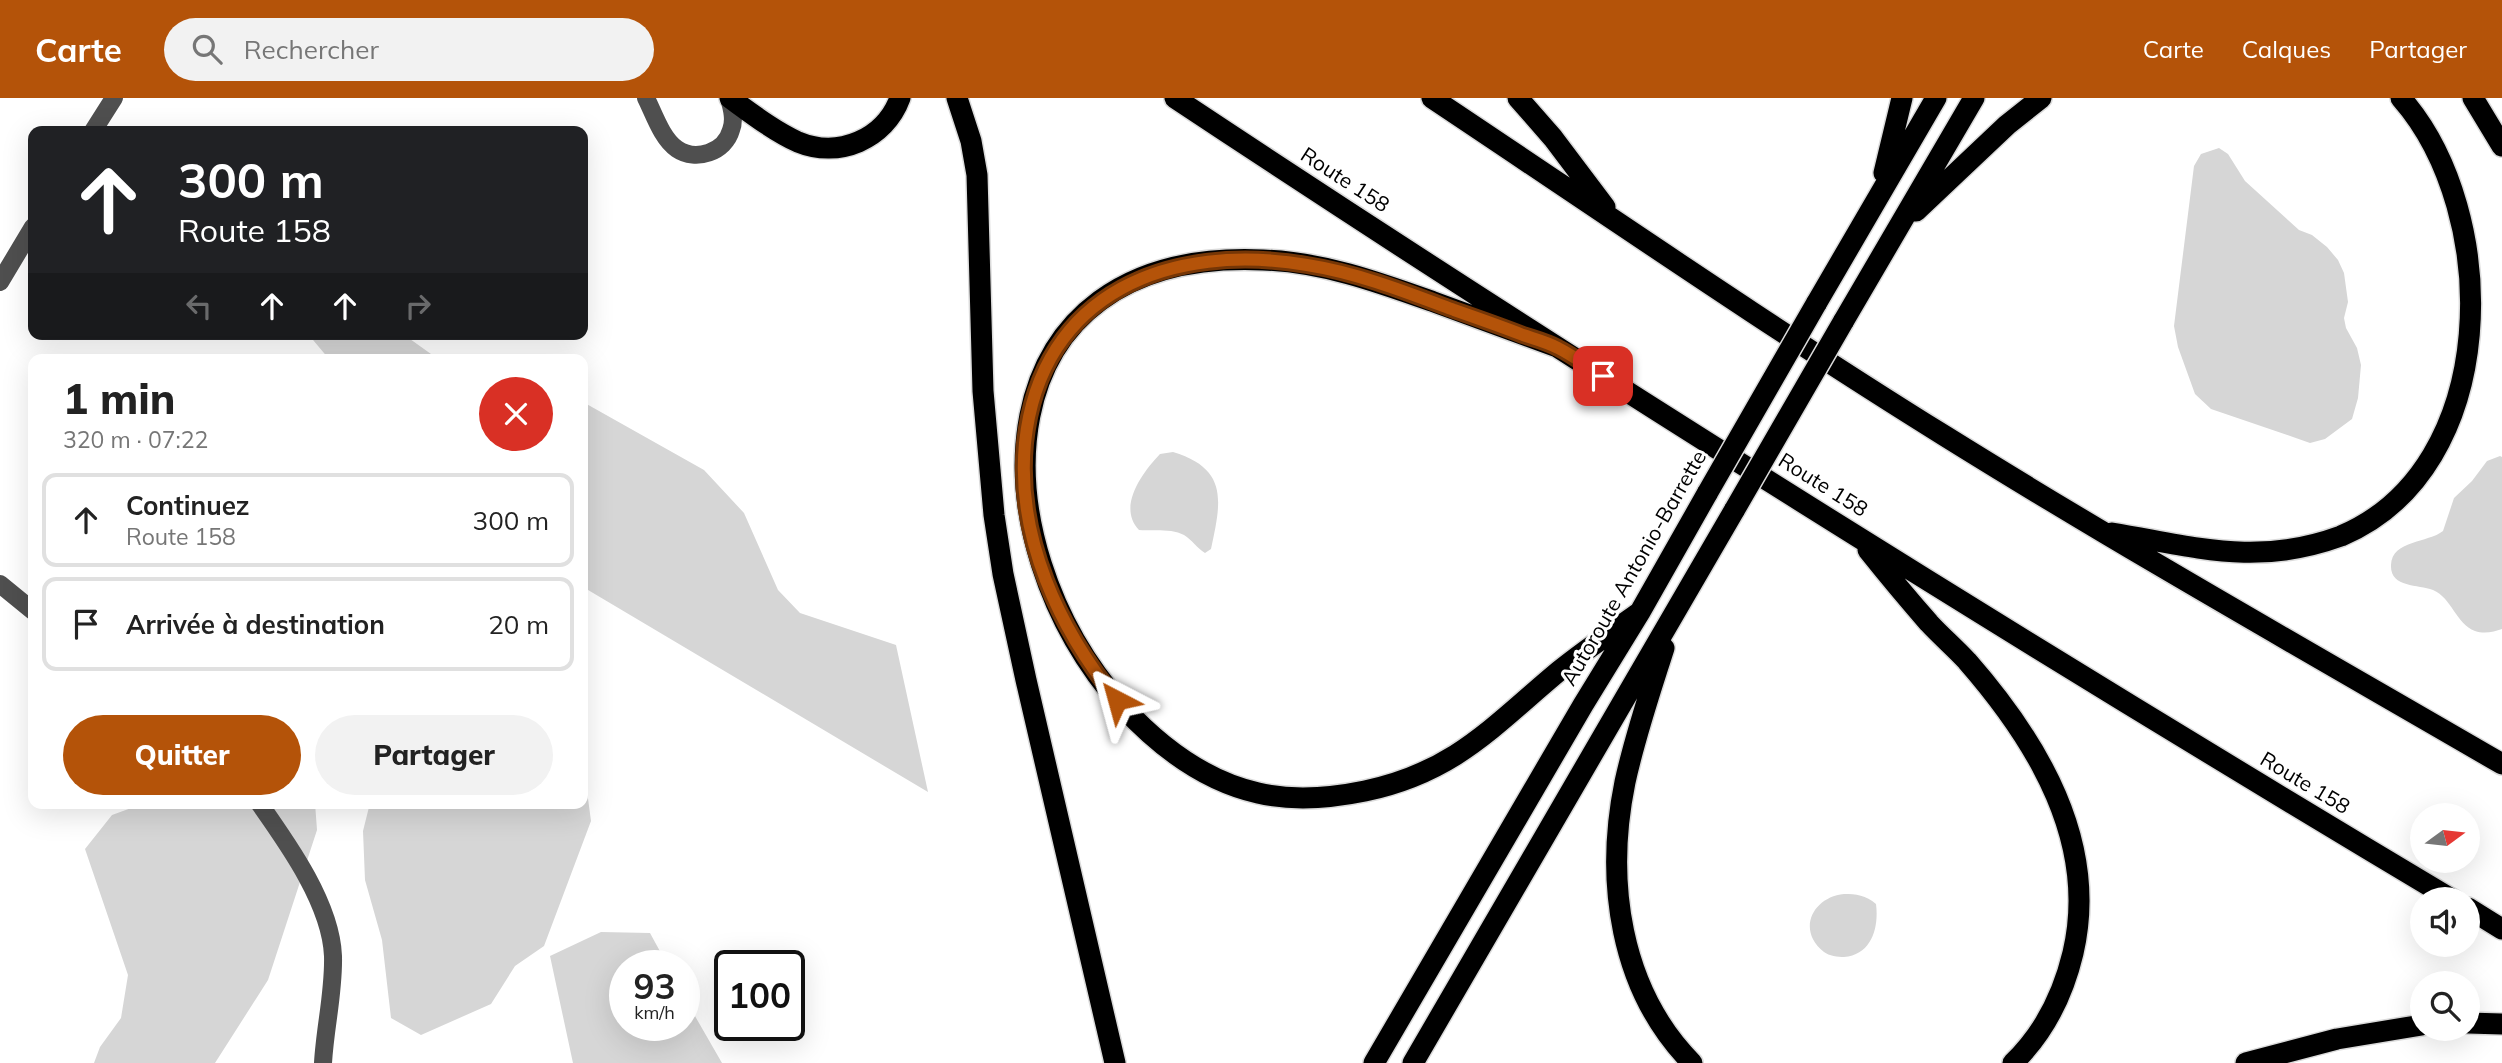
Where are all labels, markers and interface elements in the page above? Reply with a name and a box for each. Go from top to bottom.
search box [164,18,654,81]
text: Carte [35,29,122,70]
icon: search [188,30,226,68]
text: Rechercher [244,33,379,66]
text: Carte [2143,34,2204,64]
text: Calques [2242,34,2331,64]
text: Partager [2369,34,2467,64]
street label: Route 158 [1296,141,1395,217]
text: 300 m [178,149,324,210]
icon: ahead [63,154,154,245]
text: Route 158 [178,210,331,250]
icon: left [180,287,218,325]
icon: ahead [253,287,291,325]
icon: ahead [326,287,364,325]
icon: right [399,287,437,325]
pin [1573,346,1633,406]
icon: arrive [1584,357,1622,395]
text: 1 min [63,372,176,425]
button: close [479,377,553,451]
text: 320 m · 07:22 [63,425,208,454]
street label: Autoroute Antonio-Barrette [1555,445,1711,690]
street label: Route 158 [1774,447,1873,522]
text: Continuez [126,489,250,522]
icon: ahead [67,501,105,539]
text: 300 m [473,504,549,537]
text: Route 158 [126,522,236,551]
icon: arrive [67,605,105,643]
text: Arrivée à destination [126,608,385,641]
text: 20 m [488,608,549,641]
position arrow [1080,663,1154,737]
button: Quitter [63,715,301,795]
button: Partager [315,715,553,795]
street label: Route 158 [2256,745,2355,819]
north arrow [2410,803,2480,873]
map controls [2410,803,2480,1041]
button: sound [2410,887,2480,957]
speed limit sign: 100 [714,950,805,1041]
text: 93 [633,964,676,1008]
button: search [2410,971,2480,1041]
text: km/h [634,1001,675,1024]

